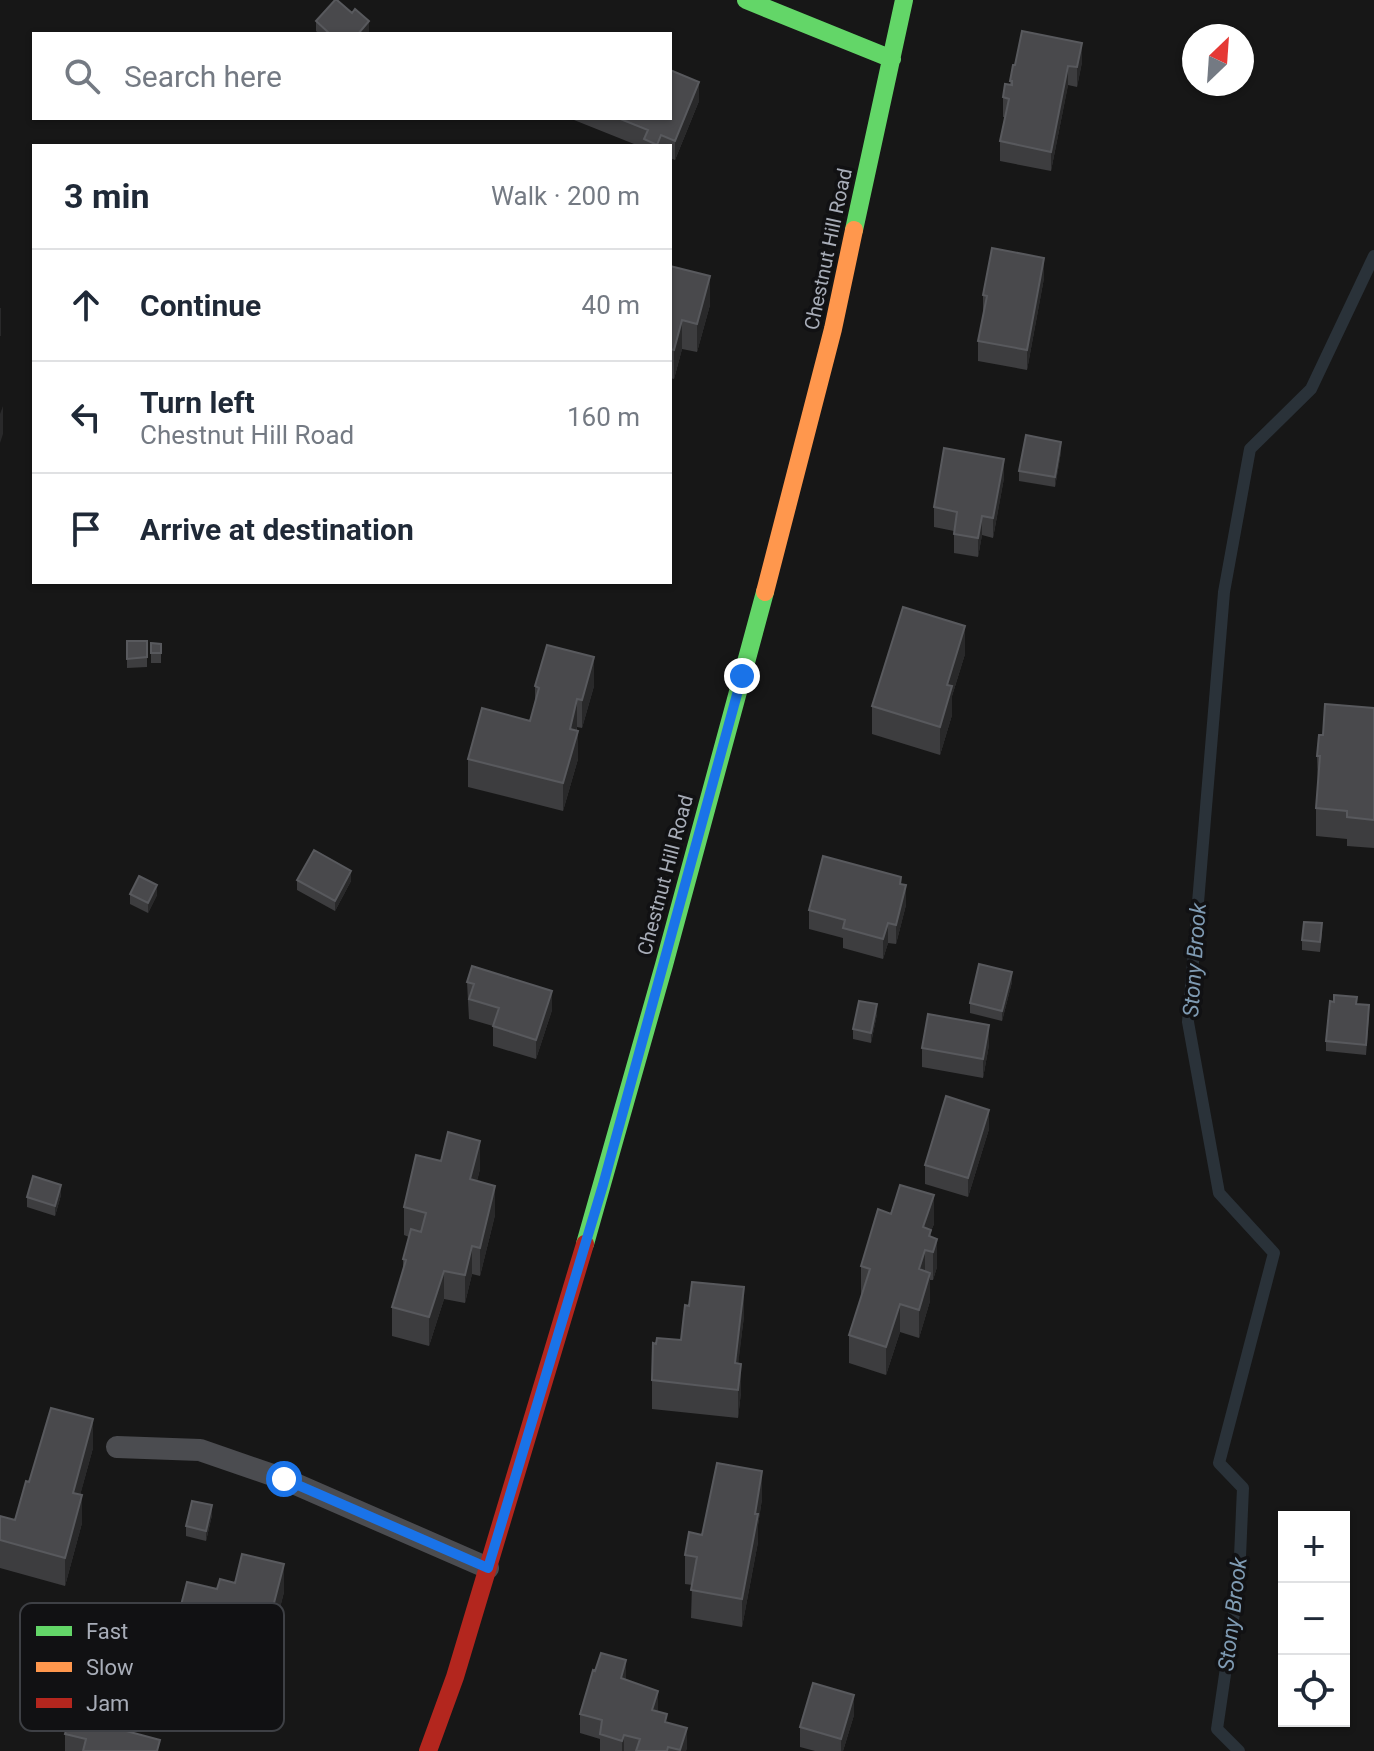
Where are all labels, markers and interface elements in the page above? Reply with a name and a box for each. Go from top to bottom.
north arrow [1182,24,1254,96]
search box [32,32,672,120]
icon: search [60,54,104,98]
text: Search here [124,59,282,94]
street label: Chestnut Hill Road [799,166,857,332]
text: 3 min [64,176,149,216]
text: Walk · 200 m [491,181,640,211]
icon: ahead [64,283,108,327]
text: Continue [140,288,261,323]
text: 40 m [582,290,640,320]
text: Turn left [140,385,255,420]
icon: left [64,395,108,439]
text: 160 m [567,402,640,432]
text: Chestnut Hill Road [140,420,354,450]
icon: arrive [64,507,108,551]
text: Arrive at destination [140,512,414,547]
route end [724,658,760,694]
street label: Chestnut Hill Road [632,792,698,958]
water label: Stony Brook [1178,901,1211,1018]
route start [266,1461,302,1497]
map controls [1278,1511,1350,1727]
button: + [1278,1511,1350,1583]
water label: Stony Brook [1213,1555,1252,1672]
button: − [1278,1583,1350,1655]
legend [20,1603,284,1731]
text: Fast [86,1619,128,1644]
text: Slow [86,1655,134,1680]
button: locate [1278,1655,1350,1727]
text: Jam [86,1691,129,1716]

